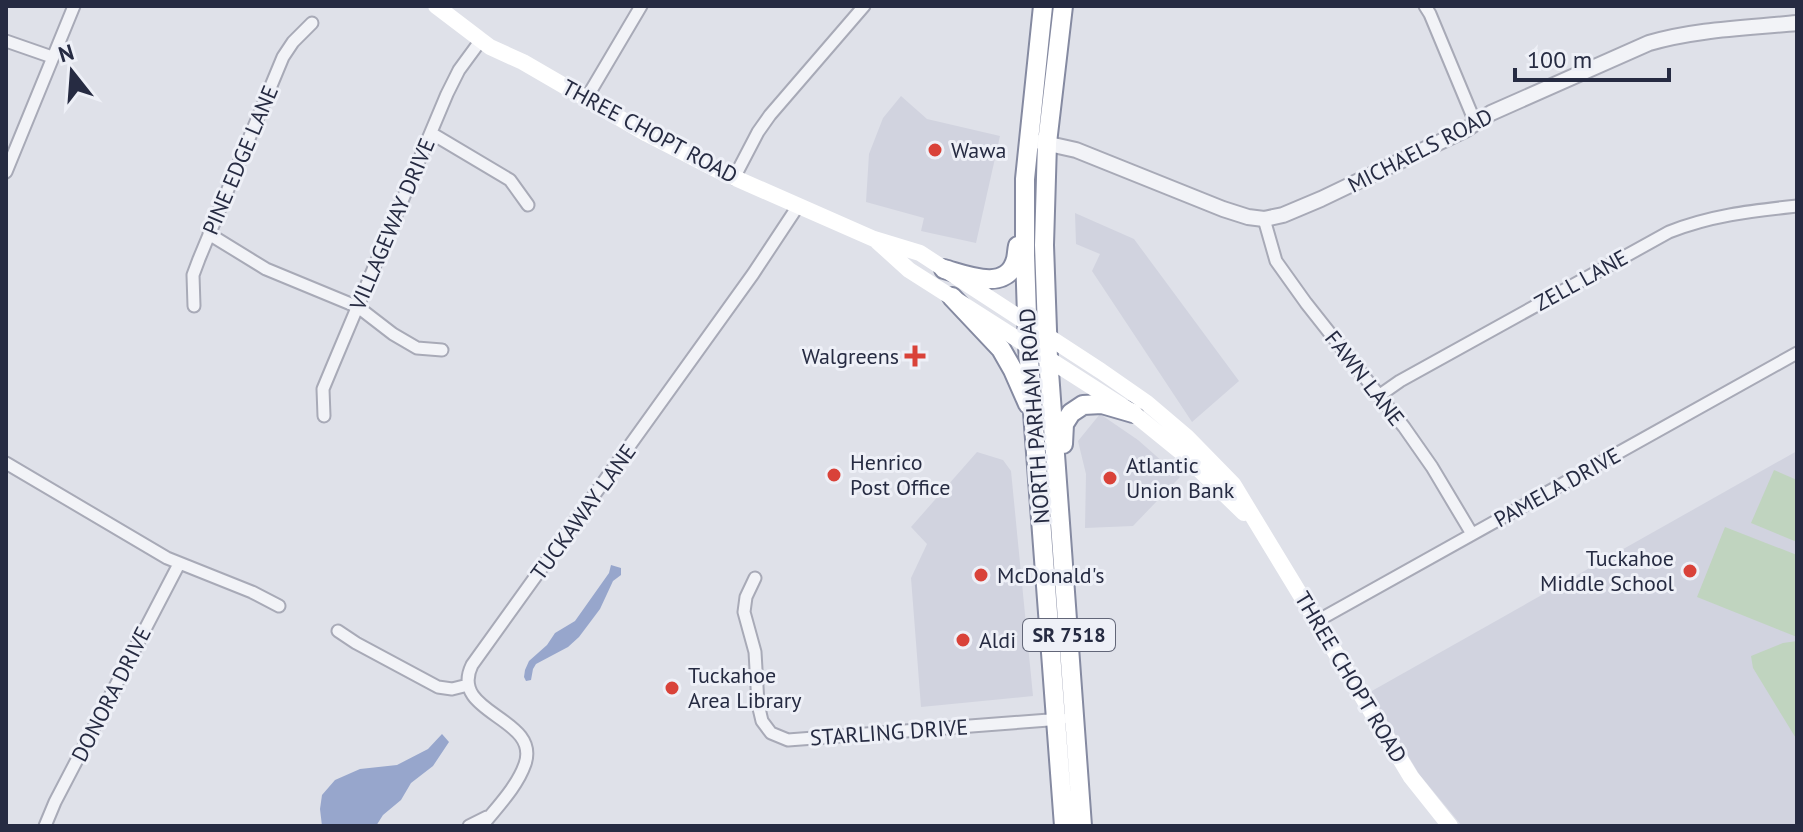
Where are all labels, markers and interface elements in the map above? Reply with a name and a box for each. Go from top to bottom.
north arrow [32,32,112,112]
scale bar [1515,32,1669,82]
text: N [55,37,77,68]
text: 100 m [1527,44,1592,75]
street label: THREE CHOPT ROAD [557,73,743,189]
street label: PINE EDGE LANE [196,81,284,239]
street label: MICHAELS ROAD [1343,102,1497,198]
street label: VILLAGEWAY DRIVE [343,134,441,315]
place label: Wawa [951,136,1006,164]
marker: Wawa [926,141,944,159]
street label: ZELL LANE [1529,243,1633,317]
street label: NORTH PARHAM ROAD [1012,307,1056,525]
street label: FAWN LANE [1319,325,1411,431]
place label: Walgreens [802,342,899,370]
marker: Walgreens [906,347,924,365]
street label: TUCKAWAY LANE [524,438,642,586]
street label: PAMELA DRIVE [1489,441,1625,533]
place label: Henrico Post Office [850,448,950,501]
place label: Atlantic Union Bank [1126,451,1235,504]
marker: Henrico Post Office [825,466,843,484]
marker: Atlantic Union Bank [1101,469,1119,487]
place label: Tuckahoe Middle School [1540,544,1675,597]
place label: McDonald's [997,561,1104,589]
marker: Tuckahoe Middle School [1681,562,1699,580]
marker: McDonald's [972,566,990,584]
street label: THREE CHOPT ROAD [1289,586,1413,768]
road number: SR 7518 [1023,619,1115,651]
street label: DONORA DRIVE [65,622,157,766]
place label: Aldi [979,626,1016,654]
marker: Aldi [954,631,972,649]
place label: Tuckahoe Area Library [688,661,802,714]
marker: Tuckahoe Area Library [663,679,681,697]
street label: STARLING DRIVE [809,713,969,751]

